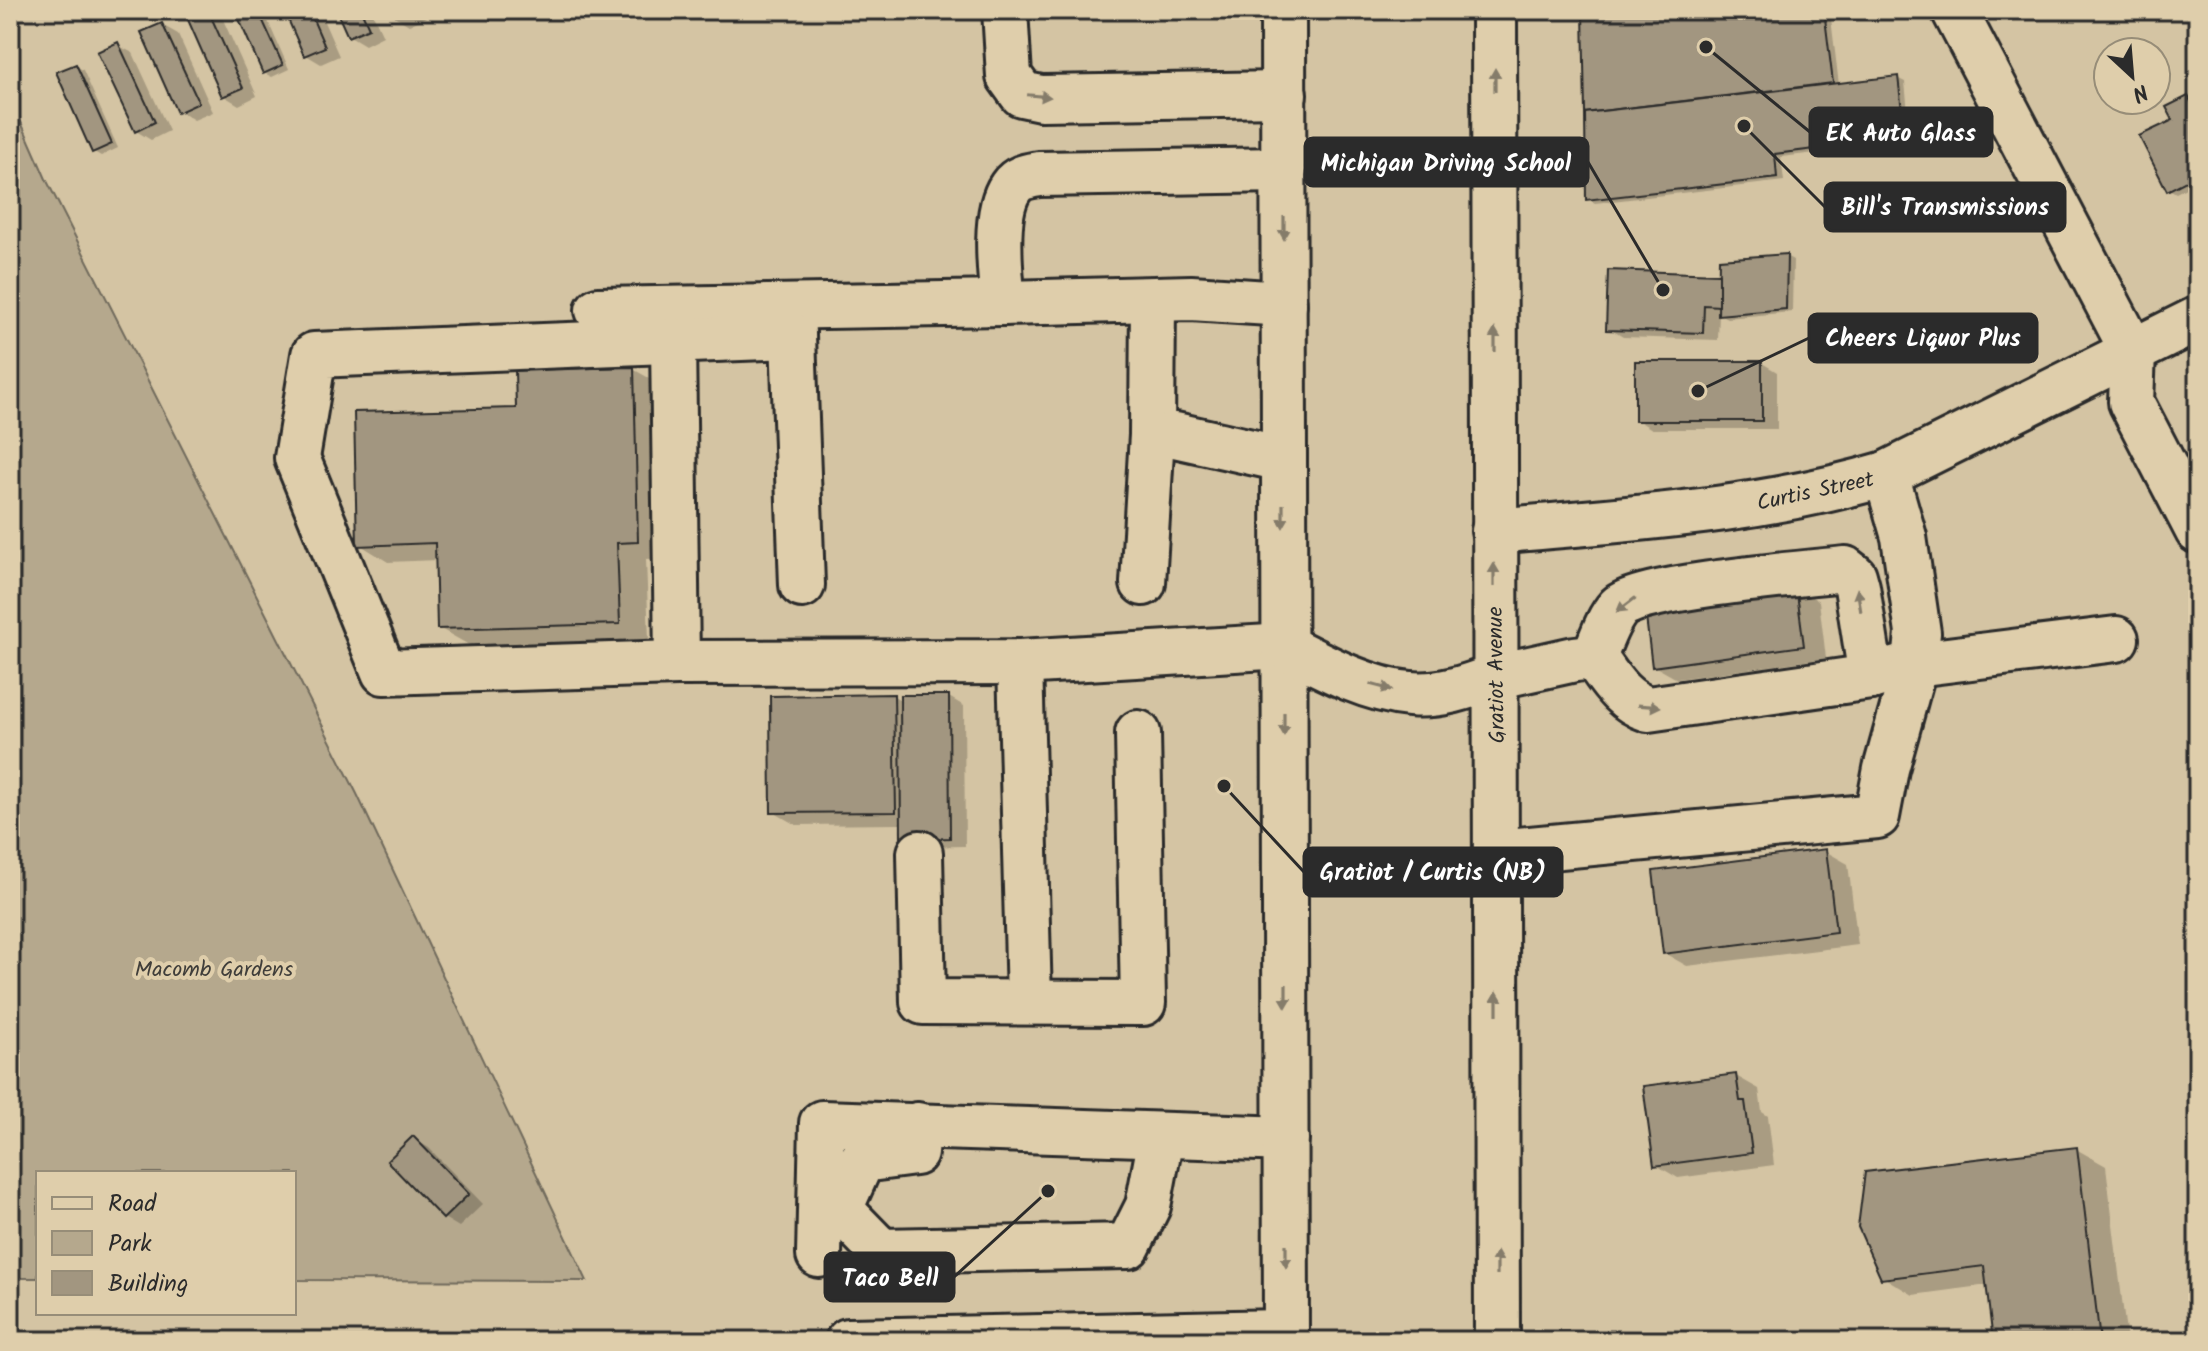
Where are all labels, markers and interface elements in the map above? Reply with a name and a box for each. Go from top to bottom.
north arrow [2092,36,2172,116]
one-way arrow [1489,67,1501,92]
text: N [2126,73,2154,111]
one-way arrow [1027,89,1052,102]
callout: EK Auto Glass [1810,108,1992,156]
text: EK Auto Glass [1826,115,1976,154]
callout: Michigan Driving School [1305,138,1588,186]
text: Michigan Driving School [1321,145,1572,184]
callout: Bill's Transmissions [1825,183,2065,231]
text: Bill's Transmissions [1841,189,2049,228]
one-way arrow [1278,216,1290,241]
callout: Cheers Liquor Plus [1809,314,2037,362]
text: Cheers Liquor Plus [1825,320,2021,359]
one-way arrow [1489,327,1501,352]
street label: Curtis Street [1754,463,1878,522]
one-way arrow [1277,504,1290,529]
one-way arrow [1488,562,1500,587]
one-way arrow [1852,587,1864,612]
one-way arrow [1615,597,1637,613]
street label: Gratiot Avenue [1479,606,1516,744]
one-way arrow [1370,681,1394,694]
one-way arrow [1637,700,1662,713]
one-way arrow [1278,712,1290,737]
callout: Gratiot / Curtis (NB) [1304,848,1562,896]
text: Gratiot / Curtis (NB) [1320,854,1546,893]
park label: Macomb Gardens [135,953,294,988]
one-way arrow [1280,984,1292,1009]
one-way arrow [1491,990,1503,1015]
legend [36,1171,296,1315]
text: Road [108,1185,157,1224]
text: Park [108,1225,152,1264]
one-way arrow [1280,1244,1292,1269]
one-way arrow [1491,1250,1503,1275]
callout: Taco Bell [825,1253,954,1301]
text: Taco Bell [842,1260,939,1299]
text: Building [108,1265,188,1304]

